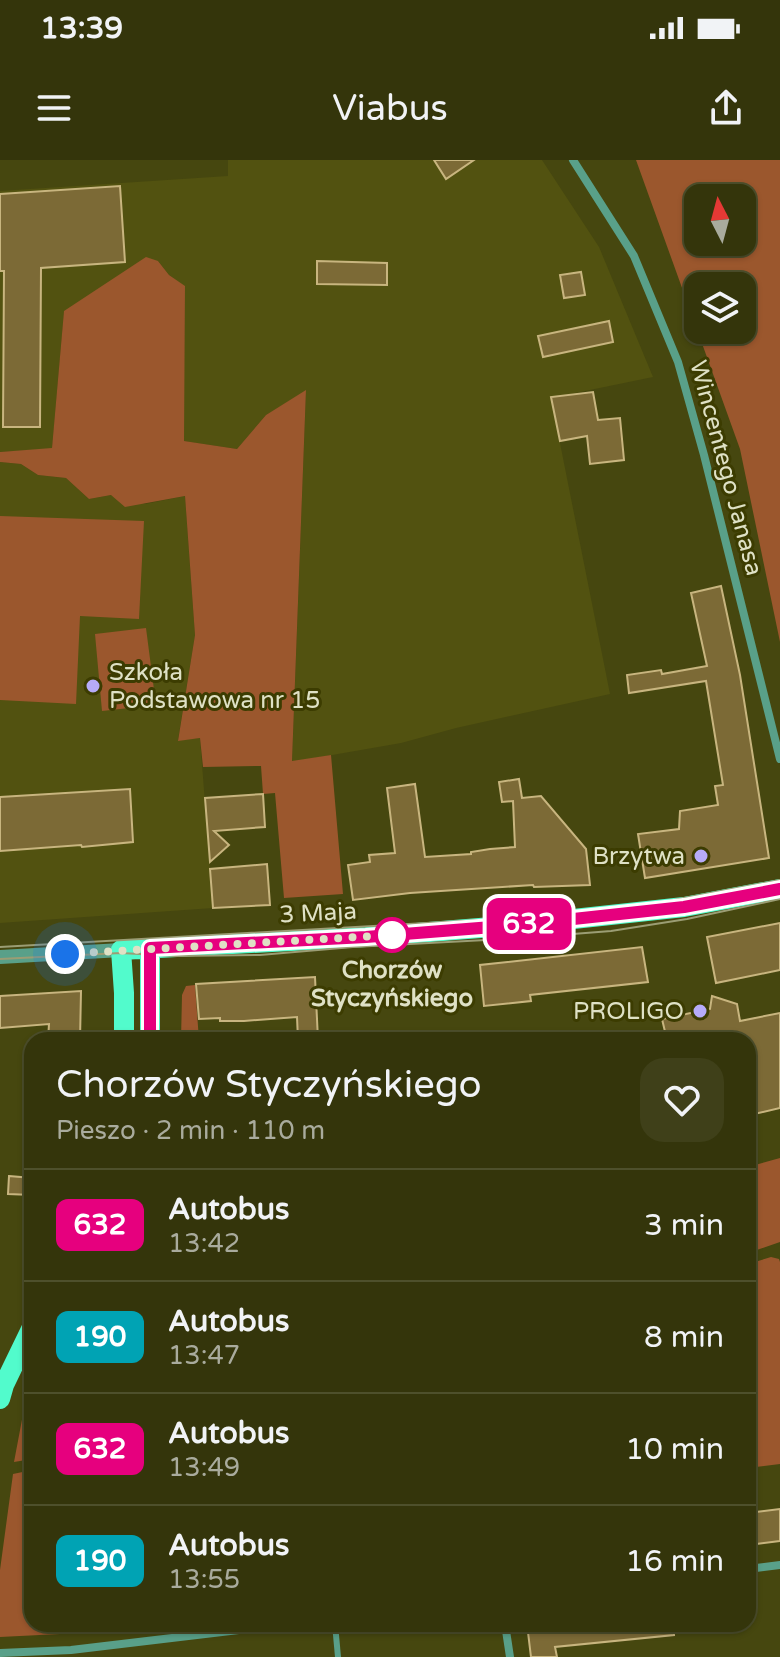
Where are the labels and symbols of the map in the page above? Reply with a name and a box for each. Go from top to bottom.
north arrow [684,184,756,256]
street label: Wincentego Janasa [683,357,769,579]
place label: Szkoła Podstawowa nr 15 [109,658,320,715]
marker: Szkoła Podstawowa nr 15 [84,677,102,695]
place label: Brzytwa [593,842,685,871]
marker: Brzytwa [692,847,710,865]
street label: 3 Maja [279,896,357,930]
line badge: 632 [483,898,575,950]
marker: Chorzów Styczyńskiego [375,918,409,952]
your location [45,934,85,974]
place label: Chorzów Styczyńskiego [311,956,473,1013]
place label: PROLIGO [573,997,684,1026]
marker: PROLIGO [691,1002,709,1020]

